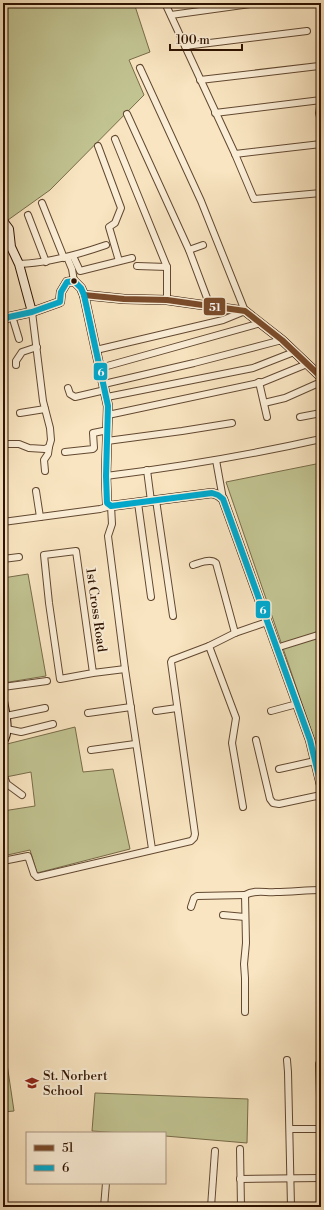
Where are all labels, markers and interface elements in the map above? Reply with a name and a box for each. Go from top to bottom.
scale bar [170,26,242,52]
text: 100 m [176,33,210,48]
unlabelled marker [69,276,79,286]
line badge: 51 [203,297,226,316]
text: 51 [209,301,222,315]
line badge: 6 [93,362,108,381]
text: 6 [98,366,105,380]
street label: 1st Cross Road [82,567,110,654]
line badge: 6 [255,600,271,619]
text: 6 [260,604,267,618]
place label: St. Norbert School [43,1068,108,1099]
school or university icon: St. Norbert School [24,1075,40,1091]
legend [26,1132,166,1184]
text: 51 [62,1141,75,1156]
text: 6 [62,1161,69,1176]

